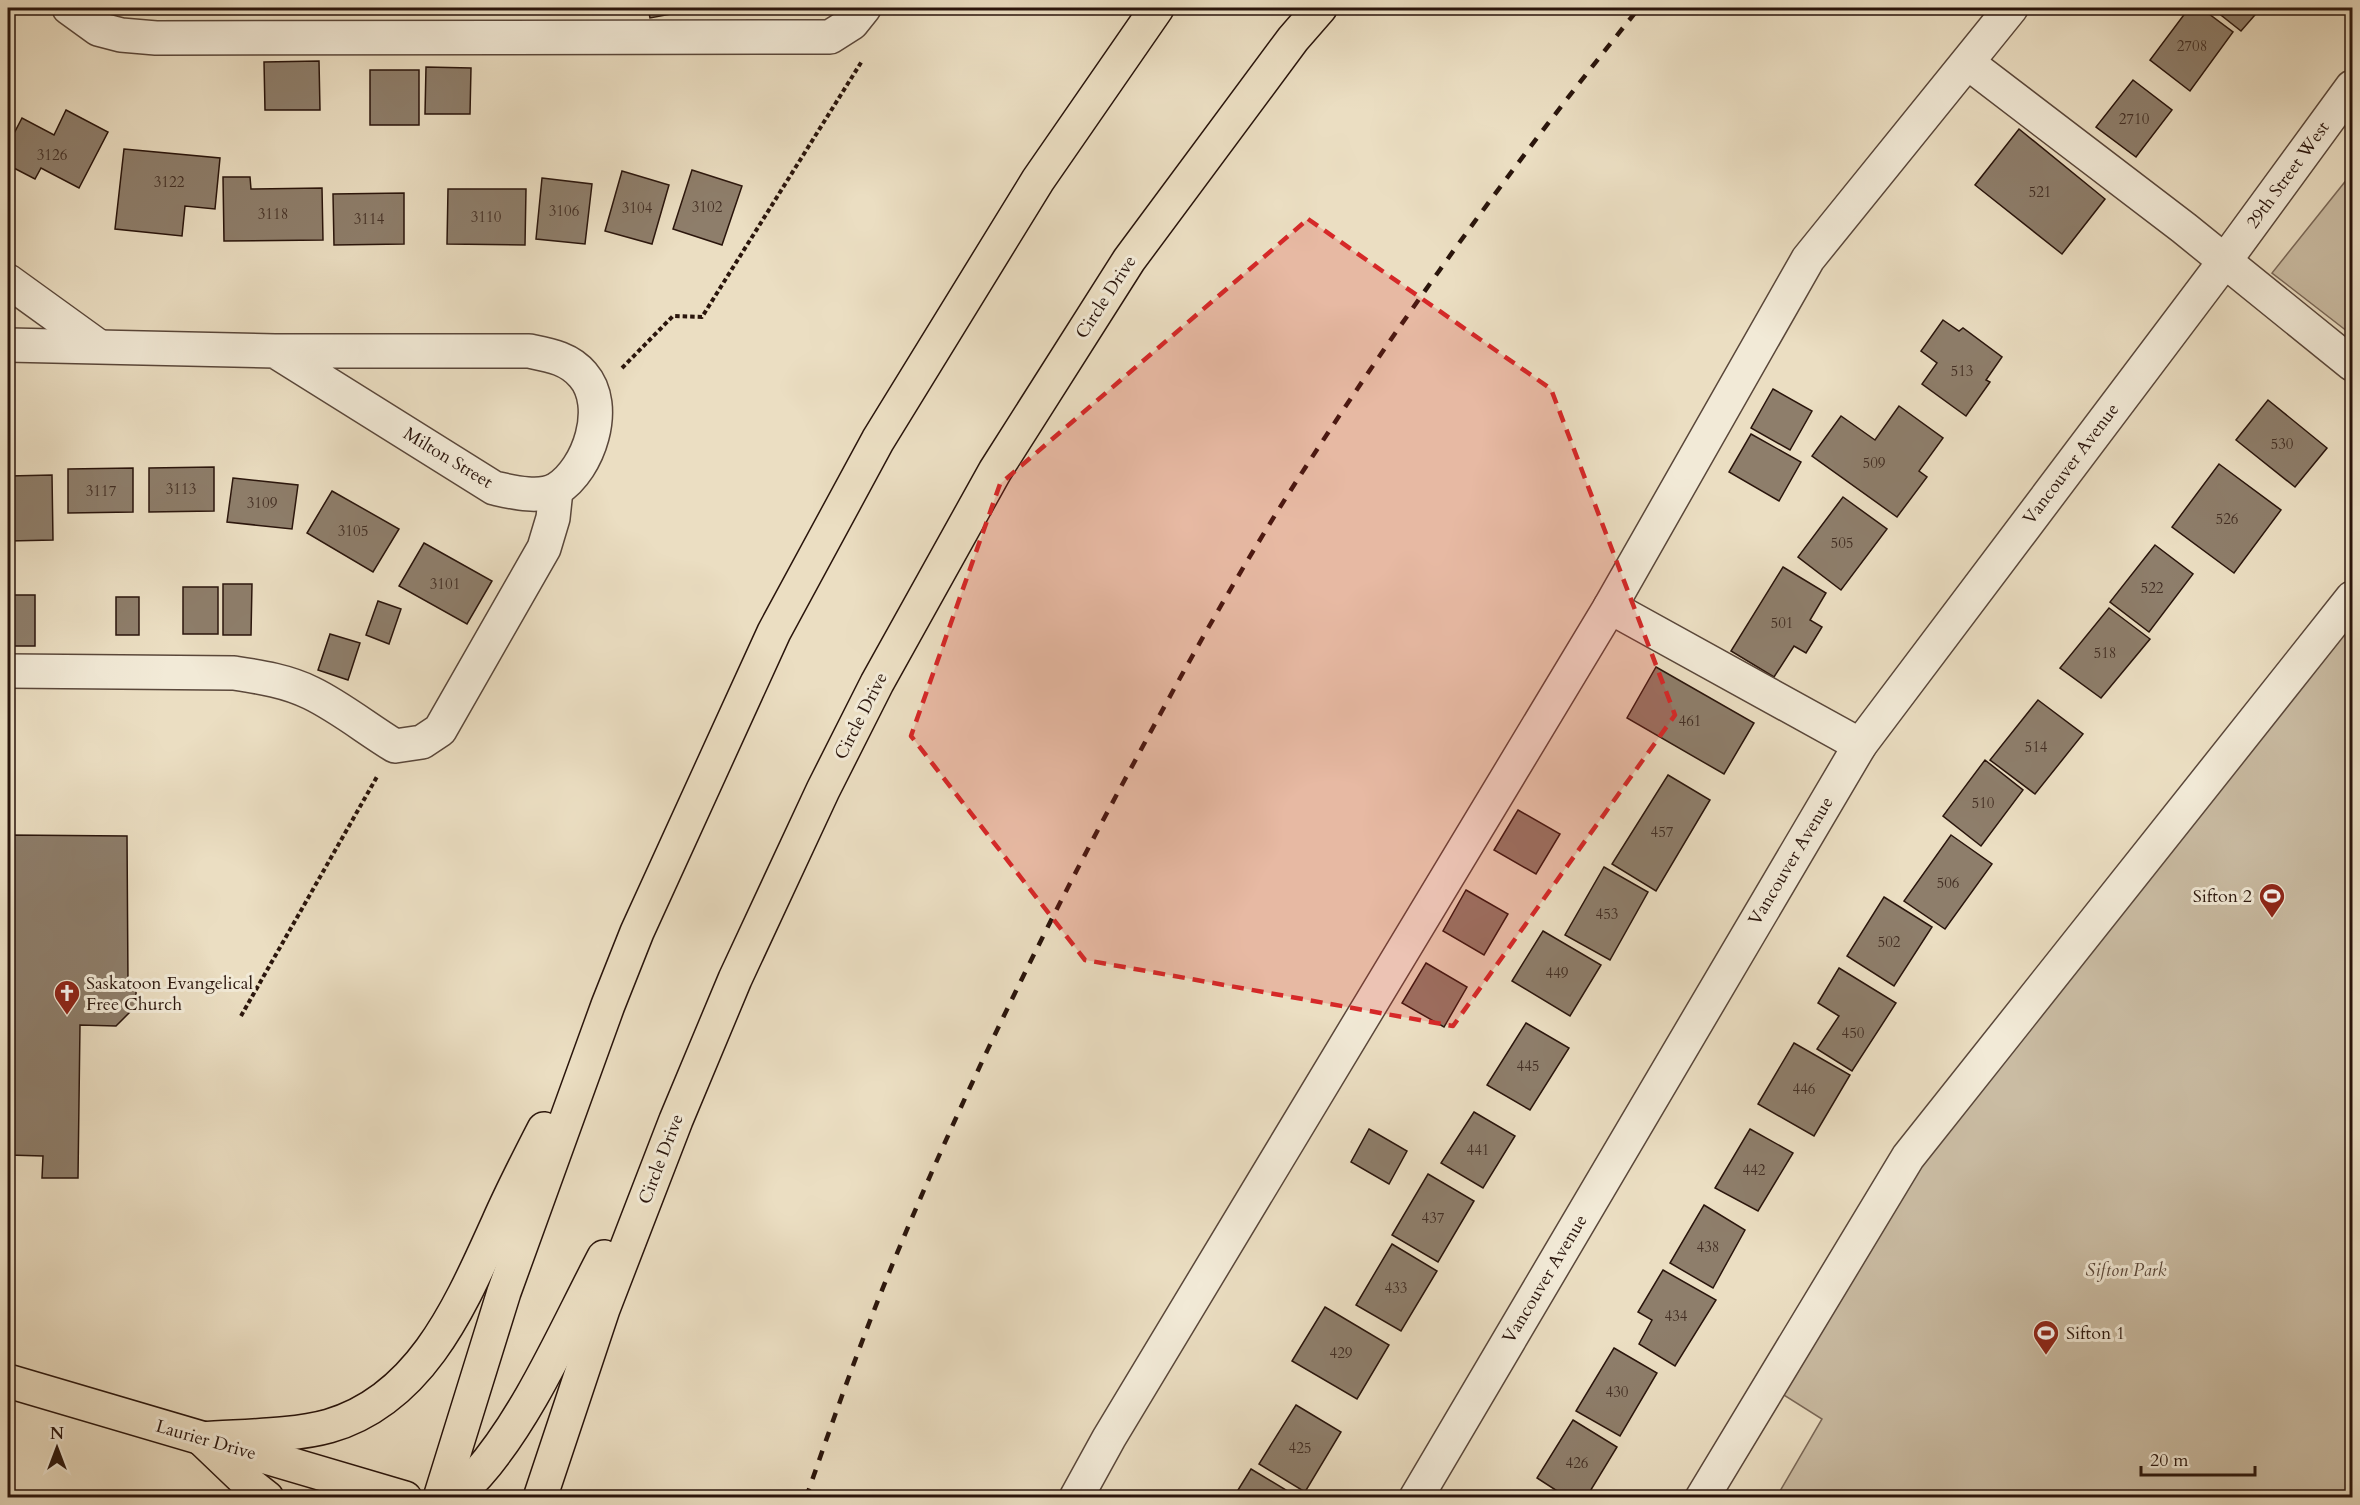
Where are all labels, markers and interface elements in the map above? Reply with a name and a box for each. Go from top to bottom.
house number: 2708 [2177,36,2207,56]
house number: 2710 [2119,109,2150,129]
street label: 29th Street West [2241,116,2336,234]
house number: 3126 [37,145,68,165]
house number: 3122 [154,172,185,192]
house number: 521 [2028,182,2052,202]
house number: 3102 [692,197,723,217]
house number: 3104 [622,198,653,218]
house number: 3106 [549,201,580,221]
house number: 3118 [258,204,288,224]
house number: 3110 [471,207,502,227]
house number: 3114 [354,209,385,229]
street label: Circle Drive [1070,250,1142,344]
house number: 513 [1950,361,1974,381]
street label: Vancouver Avenue [2017,398,2125,530]
street label: Milton Street [399,421,498,495]
house number: 530 [2270,434,2294,454]
house number: 509 [1862,453,1886,473]
house number: 3113 [166,479,196,499]
house number: 3117 [86,481,117,501]
house number: 3109 [247,493,278,513]
house number: 526 [2215,509,2239,529]
house number: 3105 [338,521,368,541]
house number: 505 [1830,533,1854,553]
house number: 3101 [430,574,460,594]
house number: 522 [2140,578,2164,598]
house number: 501 [1770,613,1794,633]
house number: 518 [2093,643,2117,663]
street label: Circle Drive [828,668,894,764]
house number: 461 [1678,711,1702,731]
house number: 514 [2024,737,2048,757]
street label: Vancouver Avenue [1743,792,1839,930]
house number: 510 [1971,793,1995,813]
house number: 457 [1650,822,1674,842]
house number: 506 [1936,873,1960,893]
sports icon: Sifton 2 [2257,881,2287,919]
place label: Sifton 2 [2193,884,2252,909]
house number: 453 [1595,904,1619,924]
house number: 502 [1877,932,1901,952]
house number: 449 [1545,963,1569,983]
place label: Saskatoon Evangelical Free Church [86,971,254,1017]
church icon: Saskatoon Evangelical Free Church [52,978,82,1016]
house number: 450 [1841,1023,1865,1043]
house number: 445 [1516,1056,1540,1076]
house number: 446 [1792,1079,1816,1099]
street label: Circle Drive [632,1110,690,1208]
house number: 441 [1466,1140,1490,1160]
house number: 442 [1742,1160,1766,1180]
house number: 437 [1421,1208,1445,1228]
street label: Vancouver Avenue [1497,1210,1593,1348]
house number: 438 [1696,1237,1720,1257]
park label: Sifton Park [2085,1258,2167,1283]
house number: 433 [1384,1278,1408,1298]
house number: 434 [1664,1306,1688,1326]
sports icon: Sifton 1 [2031,1318,2061,1356]
place label: Sifton 1 [2066,1321,2125,1346]
house number: 429 [1329,1343,1353,1363]
house number: 430 [1605,1382,1629,1402]
street label: Laurier Drive [153,1414,259,1466]
north arrow [27,1418,87,1478]
text: N [50,1423,64,1445]
house number: 425 [1288,1438,1312,1458]
scale bar [2141,1439,2255,1477]
text: 20 m [2150,1448,2189,1473]
house number: 426 [1565,1453,1589,1473]

